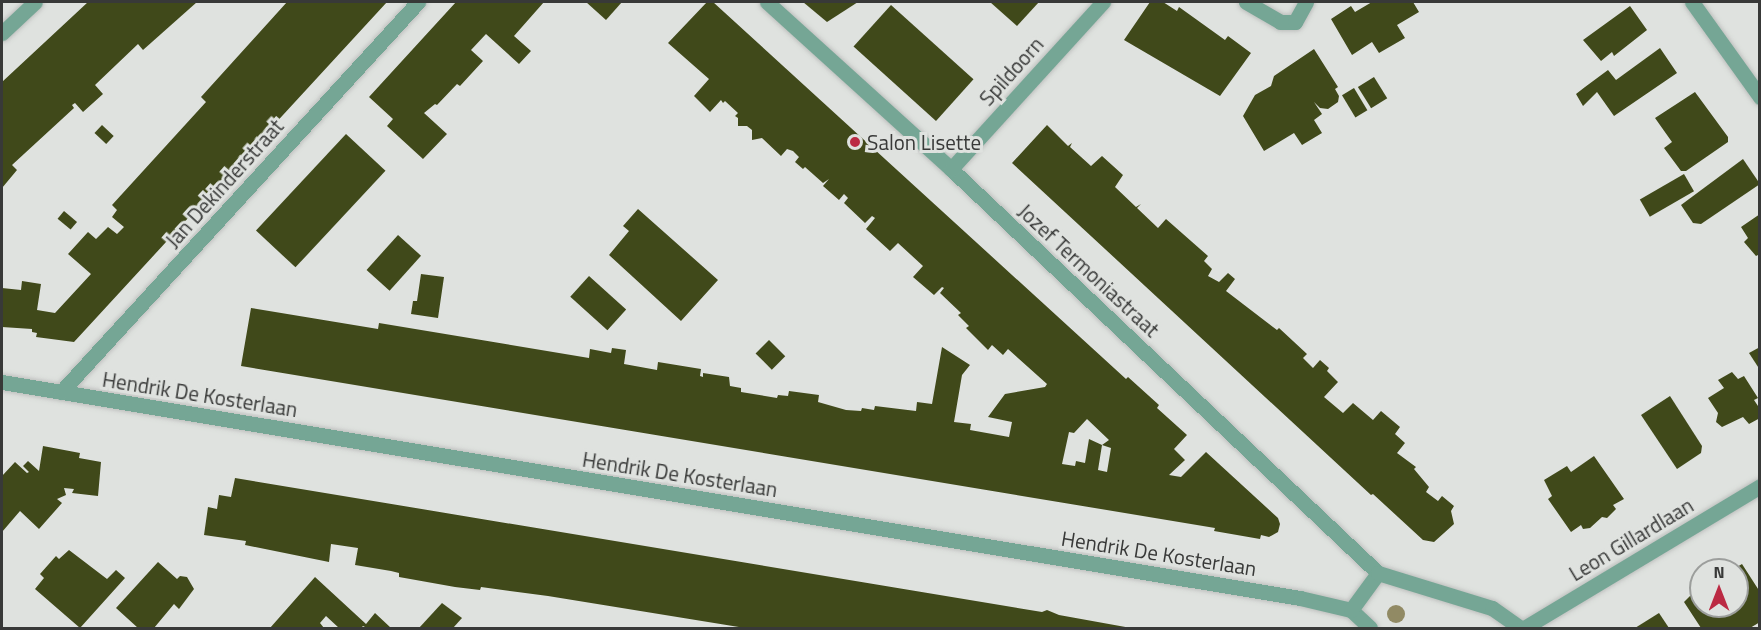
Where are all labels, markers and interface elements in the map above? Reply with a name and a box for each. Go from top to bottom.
street label: Spildoorn [974,31,1048,111]
street label: Jan Dekinderstraat [160,113,288,253]
place label: Salon Lisette [867,129,981,155]
marker: Salon Lisette [848,135,862,149]
street label: Jozef Termoniastraat [1013,198,1165,342]
street label: Hendrik De Kosterlaan [101,366,299,422]
street label: Hendrik De Kosterlaan [581,446,779,502]
street label: Leon Gillardlaan [1564,492,1698,586]
street label: Hendrik De Kosterlaan [1060,525,1258,581]
north arrow [1689,558,1749,618]
text: N [1713,560,1725,584]

